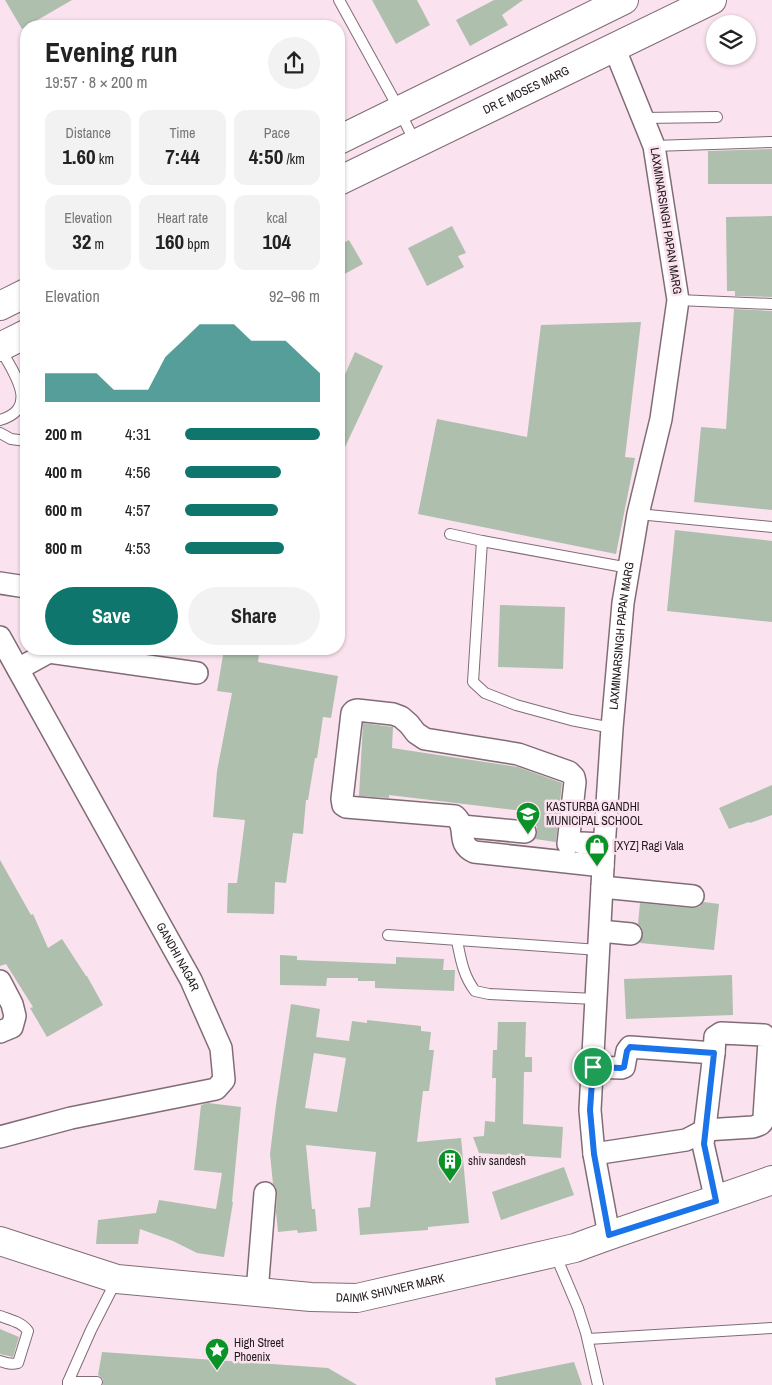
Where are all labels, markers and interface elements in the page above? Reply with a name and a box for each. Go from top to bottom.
map controls [706,15,756,65]
button: layers [706,15,756,65]
text: Evening run [45,33,178,71]
button: share [268,37,320,89]
street label: DR E MOSES MARG [480,62,572,118]
text: 19:57 · 8 × 200 m [45,71,148,93]
text: Distance [66,124,111,142]
text: Time [170,124,195,142]
text: Pace [264,124,290,142]
text: 1.60 [62,142,96,171]
text: 7:44 [165,142,200,171]
text: 4:50 [249,142,283,171]
street label: LAXMINARSINGH PAPAN MARG [646,146,686,296]
text: km [96,150,114,168]
text: /km [283,150,305,168]
text: Elevation [64,209,112,227]
text: Heart rate [157,209,208,227]
text: kcal [267,209,287,227]
text: 32 [72,227,91,256]
text: 160 [155,227,184,256]
text: 104 [262,227,291,256]
text: m [91,235,104,253]
text: bpm [184,235,210,253]
text: Elevation [45,285,100,307]
text: 92–96 m [269,285,320,307]
text: 200 m [45,423,82,445]
text: 4:31 [125,423,151,445]
text: 400 m [45,461,82,483]
text: 4:56 [125,461,151,483]
text: 600 m [45,499,82,521]
text: 4:57 [125,499,151,521]
text: 800 m [45,537,82,559]
text: 4:53 [125,537,151,559]
street label: LAXMINARSINGH PAPAN MARG [606,561,638,710]
button: Save [45,587,178,645]
button: Share [188,587,320,645]
place label: KASTURBA GANDHI MUNICIPAL SCHOOL [546,799,643,829]
school or university icon: KASTURBA GANDHI MUNICIPAL SCHOOL [515,801,541,835]
shop icon: [XYZ] Ragi Vala [584,833,610,867]
place label: [XYZ] Ragi Vala [614,838,684,854]
street label: GANDHI NAGAR [153,920,203,994]
pin [572,1046,614,1088]
icon: arrive [579,1053,607,1081]
building icon: shiv sandesh [437,1148,463,1182]
place label: shiv sandesh [468,1153,526,1169]
street label: DAINIK SHIVNER MARK [336,1270,446,1306]
place label: High Street Phoenix [234,1335,284,1365]
place icon: High Street Phoenix [204,1337,230,1371]

